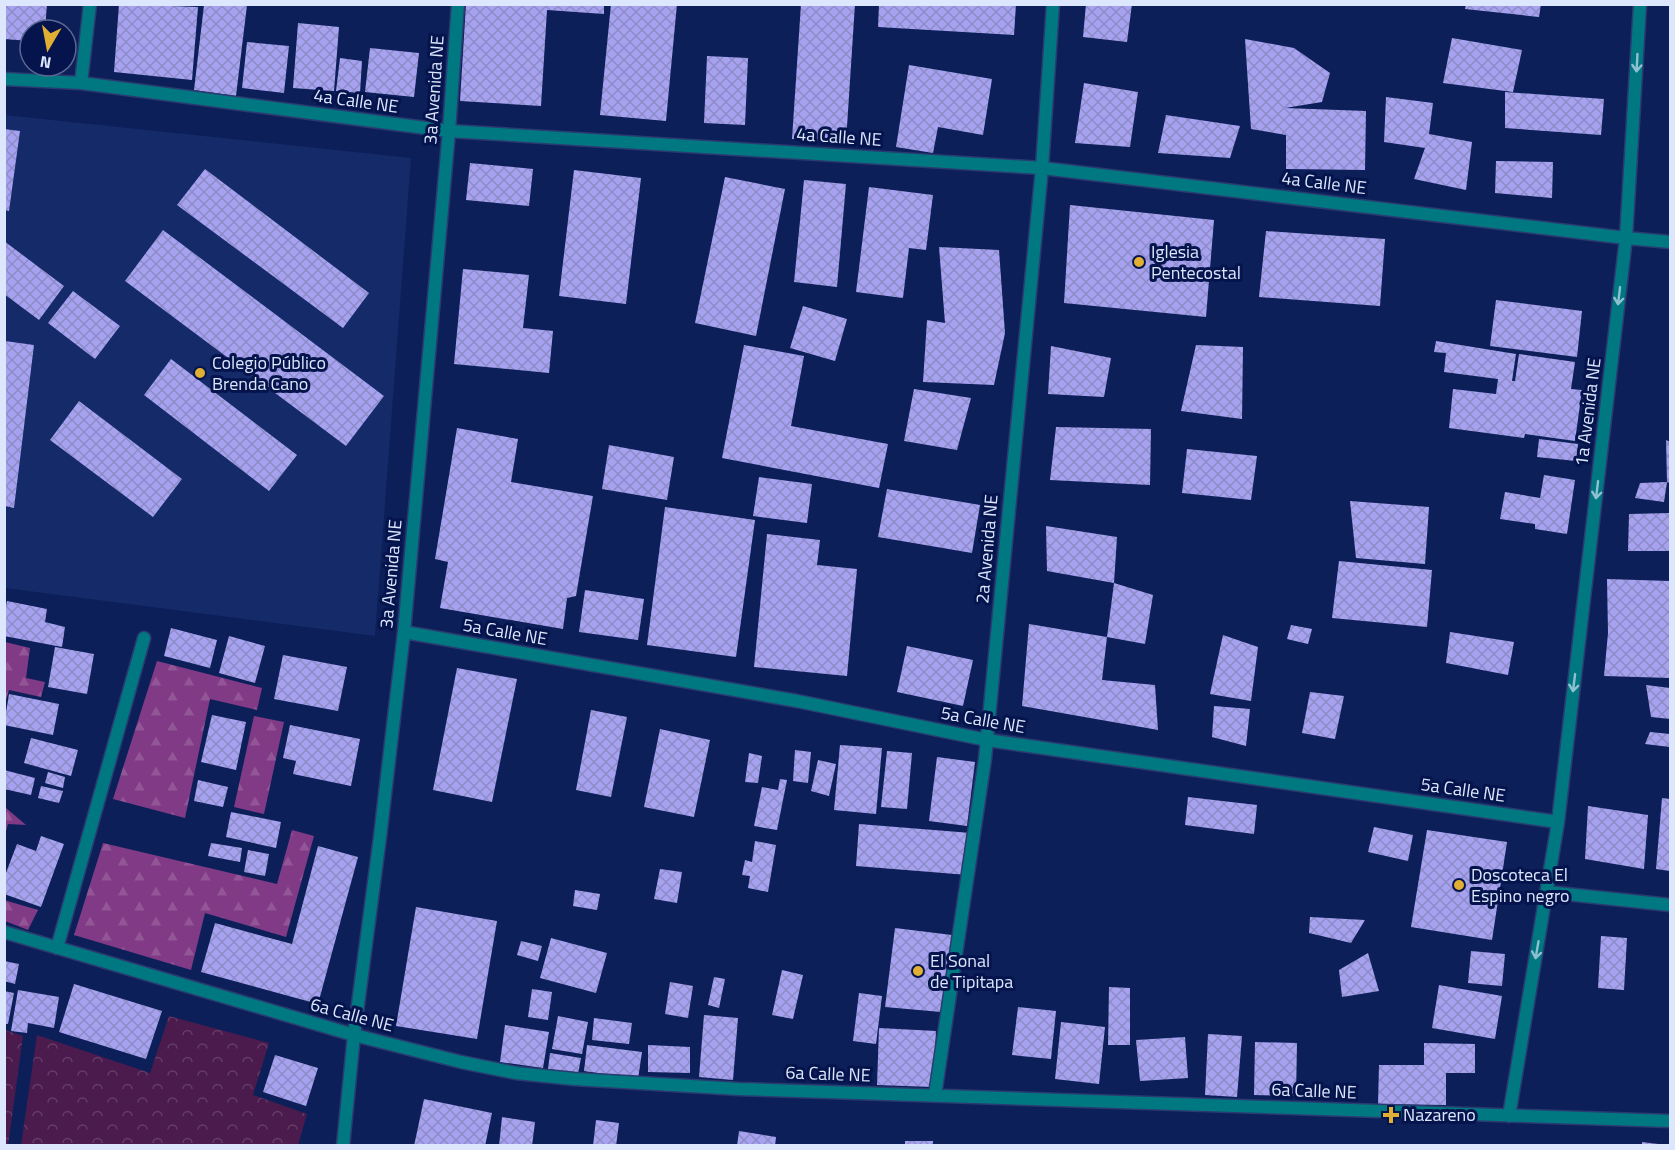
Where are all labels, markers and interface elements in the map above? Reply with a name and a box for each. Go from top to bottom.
north arrow [18,18,78,78]
street label: 3a Avenida NE [416,34,451,145]
text: N [38,50,53,76]
one-way arrow [1631,52,1642,72]
street label: 4a Calle NE [312,81,400,120]
street label: 4a Calle NE [796,120,883,153]
street label: 4a Calle NE [1280,164,1368,201]
place label: Iglesia Pentecostal [1151,238,1241,286]
marker: Iglesia Pentecostal [1132,255,1146,269]
one-way arrow [1613,286,1624,305]
place label: Colegio Público Brenda Cano [212,349,326,397]
street label: 1a Avenida NE [1567,356,1608,468]
marker: Colegio Público Brenda Cano [193,366,207,380]
one-way arrow [1591,479,1602,499]
street label: 2a Avenida NE [968,493,1005,605]
street label: 3a Avenida NE [372,518,409,630]
street label: 5a Calle NE [461,611,550,652]
one-way arrow [1569,673,1580,693]
street label: 5a Calle NE [939,699,1028,740]
street label: 5a Calle NE [1419,770,1507,809]
place label: Doscoteca El Espino negro [1471,861,1569,909]
marker: Doscoteca El Espino negro [1452,878,1466,892]
one-way arrow [1531,940,1542,959]
place label: El Sonal de Tipitapa [930,947,1013,995]
marker: El Sonal de Tipitapa [911,964,925,978]
street label: 6a Calle NE [307,990,397,1039]
street label: 6a Calle NE [785,1059,871,1088]
street label: 6a Calle NE [1271,1076,1357,1105]
place label: Nazareno [1403,1101,1476,1128]
marker: Nazareno [1384,1108,1398,1122]

